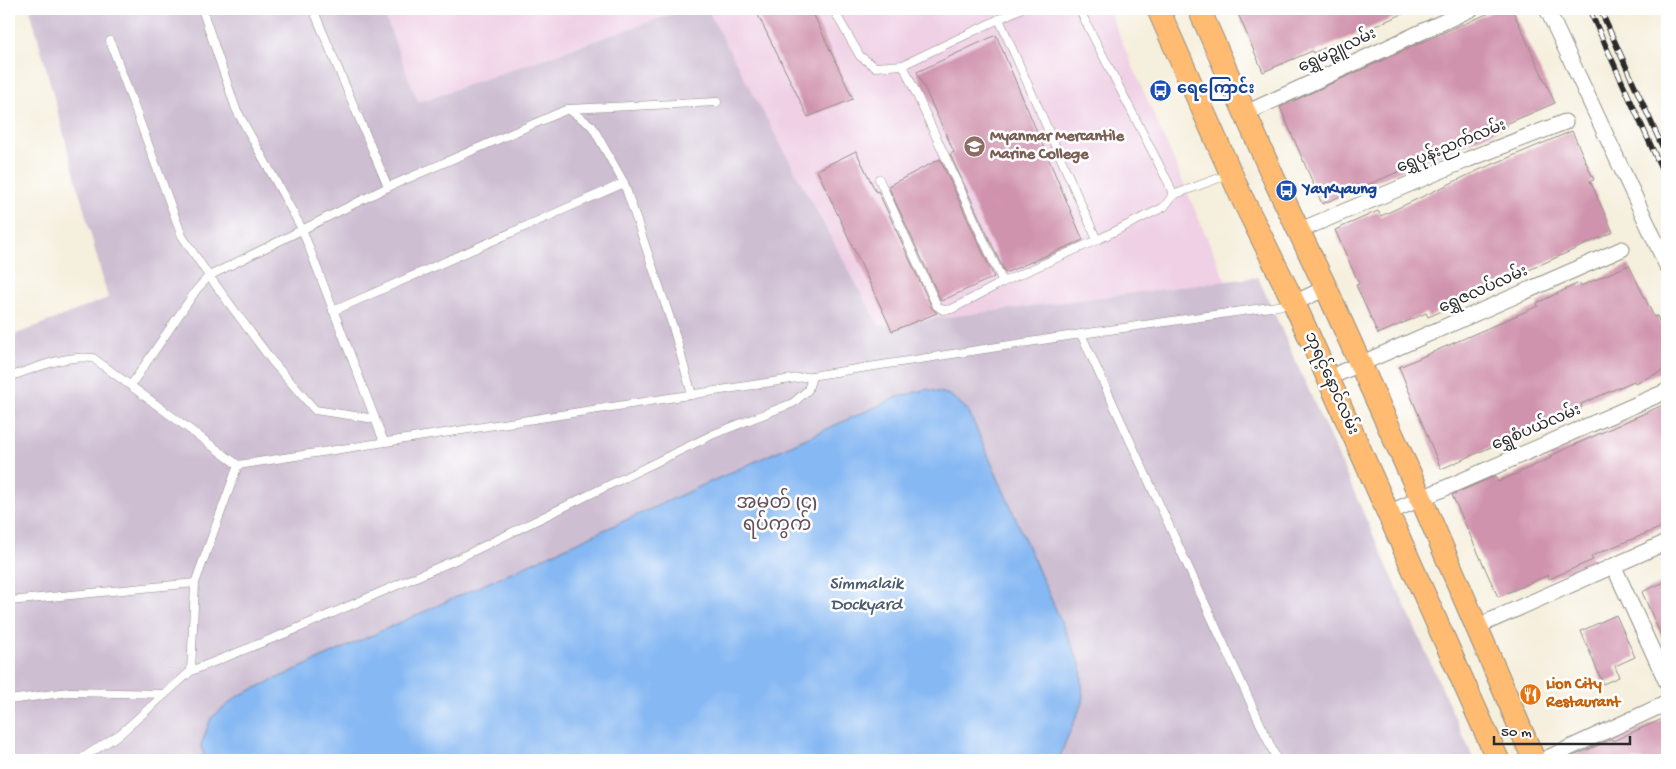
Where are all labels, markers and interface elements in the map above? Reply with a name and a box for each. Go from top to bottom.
street label: ရွှေမဉ္ဇူလမ်း [1294,21,1381,79]
place label: ရေကြောင်း [1177,76,1255,101]
bus stop icon: ရေကြောင်း [1149,78,1173,102]
street label: ရွှေပုန်းညက်လမ်း [1393,113,1510,180]
place label: Myanmar Mercantile Marine College [990,128,1125,165]
school or university icon: Myanmar Mercantile Marine College [962,134,986,158]
bus stop icon: YayKyaung [1275,178,1299,202]
place label: YayKyaung [1301,181,1377,200]
street label: ရွှေဇလပ်လမ်း [1435,258,1532,320]
street label: ဘုရင့်နောင်လမ်း [1297,328,1366,439]
street label: ရွှေစံပယ်လမ်း [1488,397,1585,457]
district label: အမှတ် (၄) ရပ်ကွက် [736,487,818,539]
water label: Simmalaik Dockyard [829,574,905,616]
place label: Lion City Restaurant [1545,676,1622,713]
restaurant icon: Lion City Restaurant [1518,682,1542,706]
scale bar [1494,714,1630,746]
text: 50 m [1501,724,1532,742]

